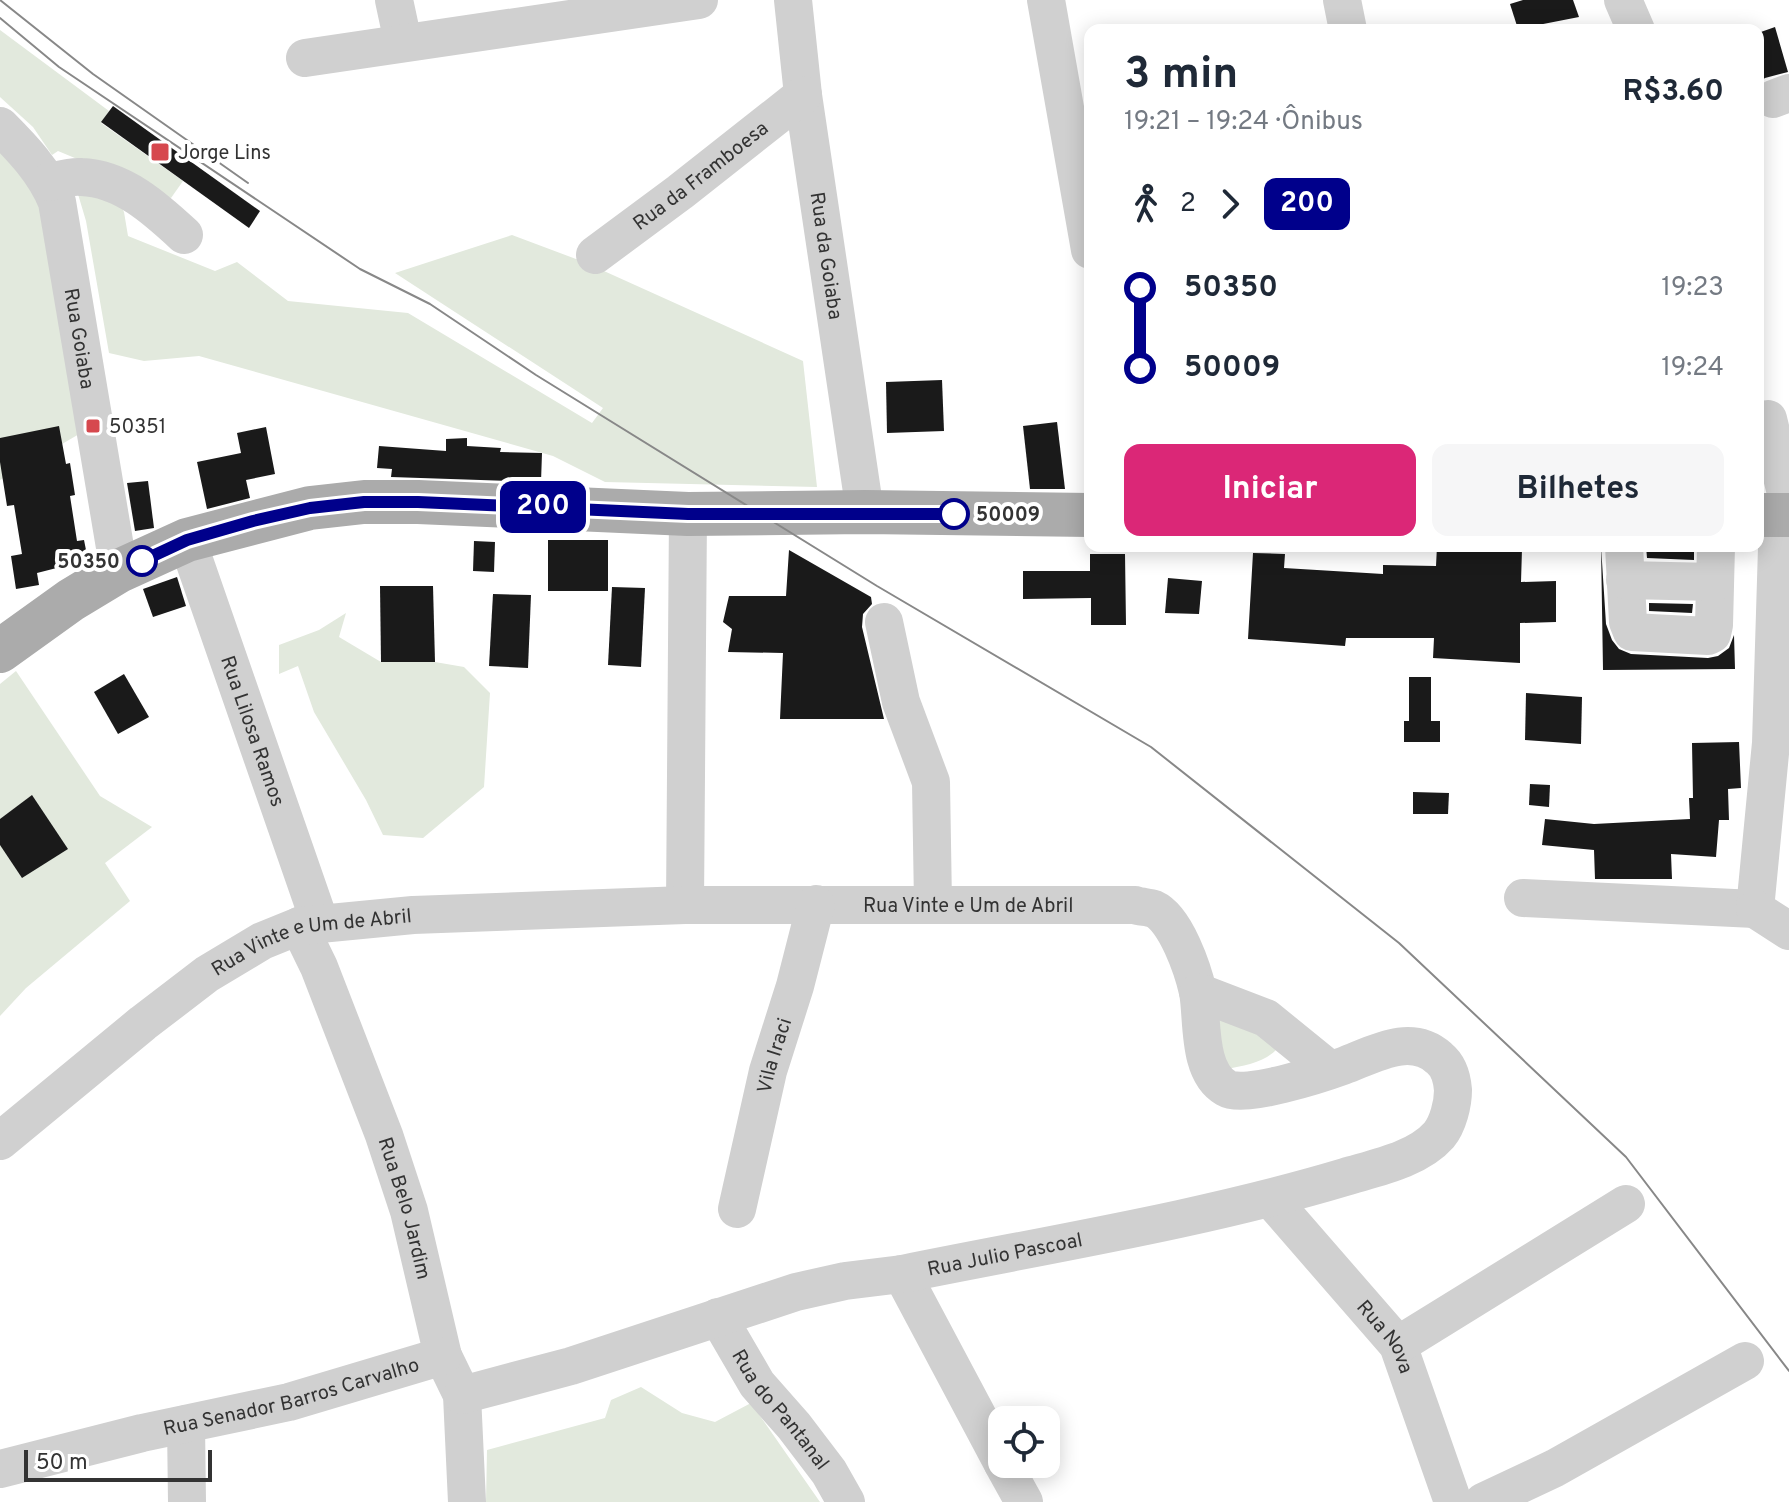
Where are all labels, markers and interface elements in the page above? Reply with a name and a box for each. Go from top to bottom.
text: 3 min [1124,48,1238,104]
text: R$3.60 [1622,74,1724,111]
text: 19:21 – 19:24 · Ônibus [1124,106,1363,139]
street label: Rua da Framboesa [628,116,774,237]
marker: Jorge Lins [149,141,171,163]
place label: Jorge Lins [178,141,271,167]
icon: walk [1124,182,1168,226]
icon: forward [1208,182,1252,226]
text: 200 [1280,186,1334,222]
text: 2 [1180,188,1196,221]
street label: Rua da Goiaba [803,190,847,322]
text: 50350 [1184,270,1278,307]
text: 19:23 [1661,272,1724,305]
street label: Rua Goiaba [57,286,99,391]
text: 50009 [1184,350,1280,387]
text: 19:24 [1661,352,1724,385]
place label: 50351 [109,415,166,441]
marker: 50351 [84,417,102,435]
button: Iniciar [1124,444,1416,536]
button: Bilhetes [1432,444,1724,536]
line badge: 200 [497,481,589,533]
text: 200 [516,489,570,525]
marker: 50009 [939,499,969,529]
place label: 50009 [976,503,1040,529]
marker: 50350 [127,546,157,576]
place label: 50350 [57,550,120,576]
street label: Rua Lilosa Ramos [213,653,290,810]
street label: Rua Vinte e Um de Abril [863,894,1073,920]
street label: Rua Vinte e Um de Abril [207,904,413,983]
street label: Vila Iraci [752,1015,799,1096]
street label: Rua Belo Jardim [371,1134,436,1282]
street label: Rua Julio Pascoal [925,1228,1085,1284]
street label: Rua Nova [1350,1295,1418,1377]
street label: Rua do Pantanal [725,1345,834,1476]
street label: Rua Senador Barros Carvalho [161,1353,423,1443]
map controls [988,1406,1060,1478]
button: locate [988,1406,1060,1478]
scale bar [24,1446,212,1482]
text: 50 m [36,1450,88,1477]

